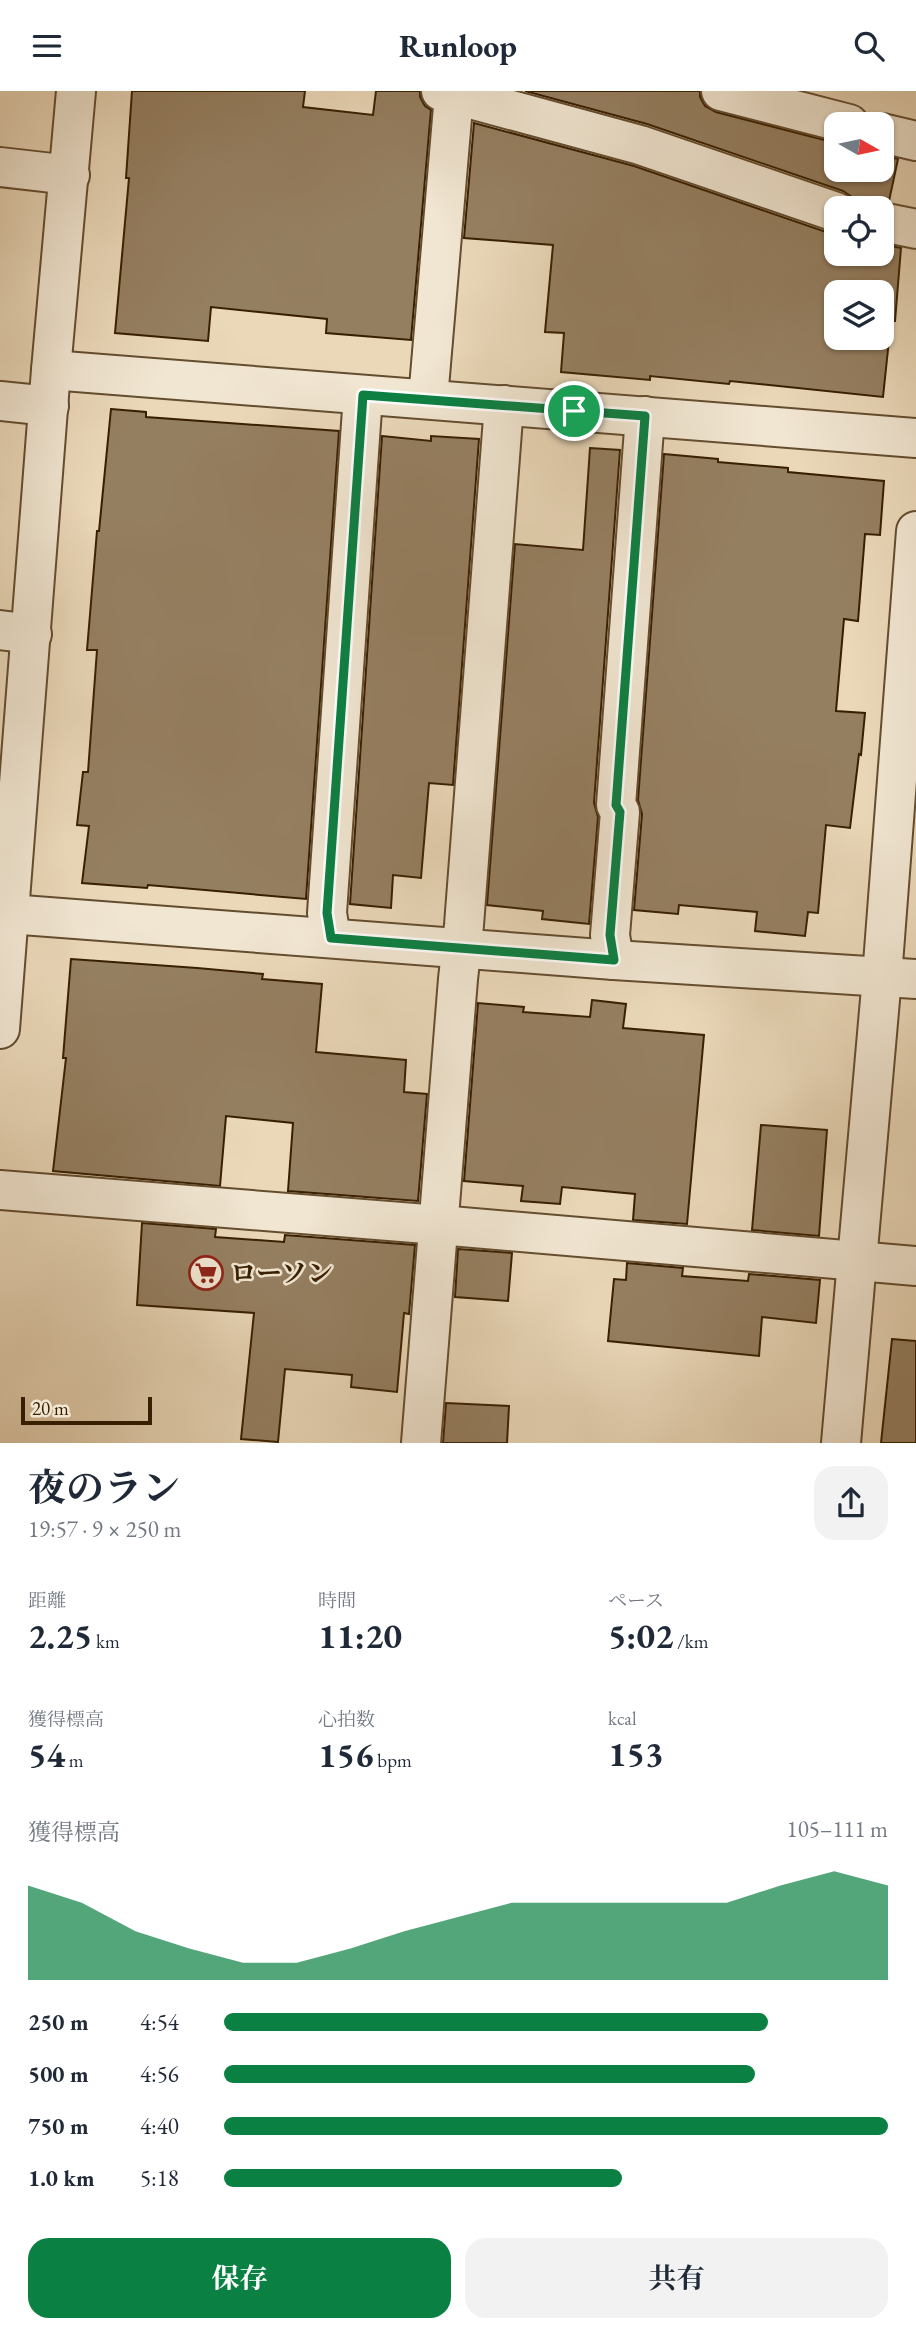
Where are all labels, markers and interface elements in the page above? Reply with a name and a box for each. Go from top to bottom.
text: Runloop [399,25,517,67]
icon: menu [28,27,66,65]
icon: search [850,27,888,65]
north arrow [824,112,894,182]
map controls [824,112,894,350]
button: locate [824,196,894,266]
button: layers [824,280,894,350]
pin [544,381,604,441]
icon: arrive [555,392,593,430]
supermarket icon: ローソン [187,1254,225,1292]
place label: ローソン [230,1256,333,1290]
scale bar [21,1394,152,1426]
text: 20 m [32,1396,69,1421]
text: 夜のラン [28,1463,180,1512]
button: share [814,1466,888,1540]
text: 19:57 · 9 × 250 m [28,1514,181,1544]
text: 距離 [28,1588,66,1613]
text: 時間 [318,1588,356,1613]
text: ペース [608,1588,664,1613]
text: 2.25 [28,1613,92,1658]
text: 11:20 [318,1613,402,1658]
text: 5:02 [608,1613,673,1658]
text: km [92,1629,120,1654]
text: /km [673,1629,709,1654]
text: kcal [608,1706,637,1731]
text: 獲得標高 [28,1707,104,1732]
text: 心拍数 [318,1707,375,1732]
text: 153 [608,1731,664,1776]
text: 54 [28,1732,65,1777]
text: 156 [318,1732,374,1777]
text: m [65,1748,84,1773]
text: bpm [374,1748,412,1773]
text: 105–111 m [787,1814,888,1844]
text: 獲得標高 [28,1817,120,1847]
text: 250 m [28,2007,89,2037]
text: 4:54 [140,2007,179,2037]
text: 500 m [28,2059,89,2089]
text: 4:56 [140,2059,179,2089]
text: 750 m [28,2111,89,2141]
text: 4:40 [140,2111,179,2141]
text: 1.0 km [28,2163,95,2193]
text: 5:18 [140,2163,179,2193]
button: 保存 [28,2238,451,2318]
button: 共有 [465,2238,888,2318]

